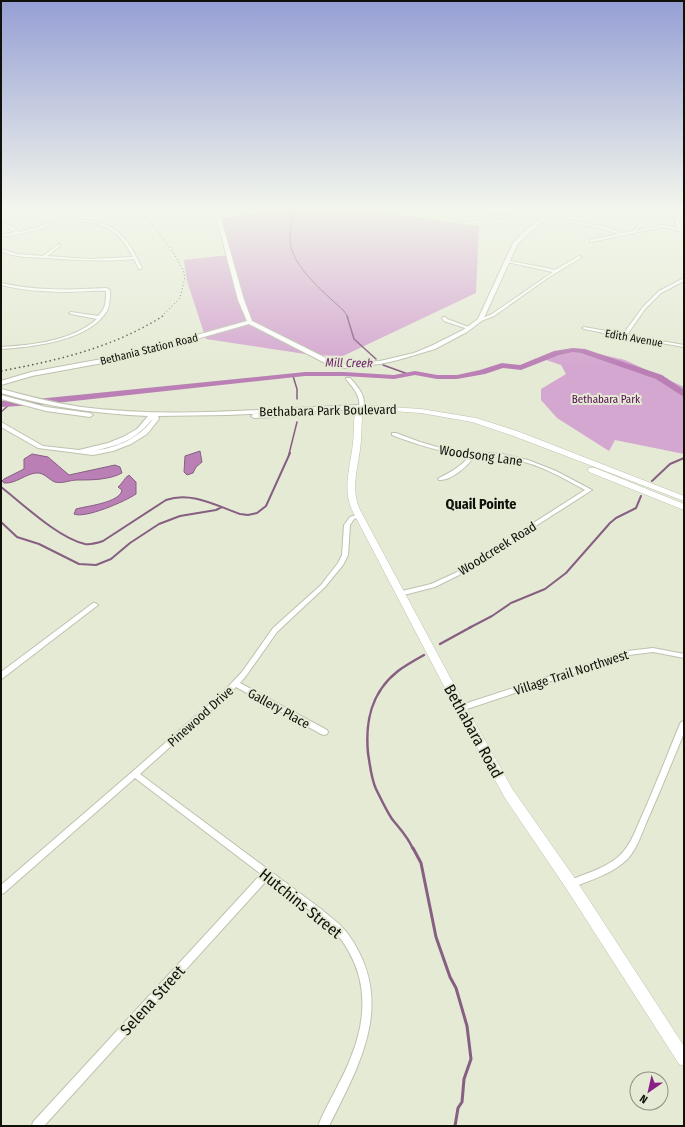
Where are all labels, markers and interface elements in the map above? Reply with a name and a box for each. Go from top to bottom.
street label: Edith Avenue [604,327,664,350]
street label: Bethania Station Road [99,331,199,368]
water label: Mill Creek [325,356,373,370]
park label: Bethabara Park [572,393,641,406]
street label: Bethabara Park Boulevard [259,402,397,419]
street label: Woodsong Lane [438,442,524,469]
district label: Quail Pointe [446,496,516,513]
street label: Woodcreek Road [456,519,539,578]
street label: Village Trail Northwest [512,647,631,698]
street label: Bethabara Road [440,681,507,781]
street label: Pinewood Drive [164,683,236,750]
street label: Gallery Place [245,685,312,732]
street label: Hutchins Street [256,864,346,943]
street label: Selena Street [116,961,189,1039]
north arrow [629,1071,669,1111]
text: N [637,1092,650,1106]

